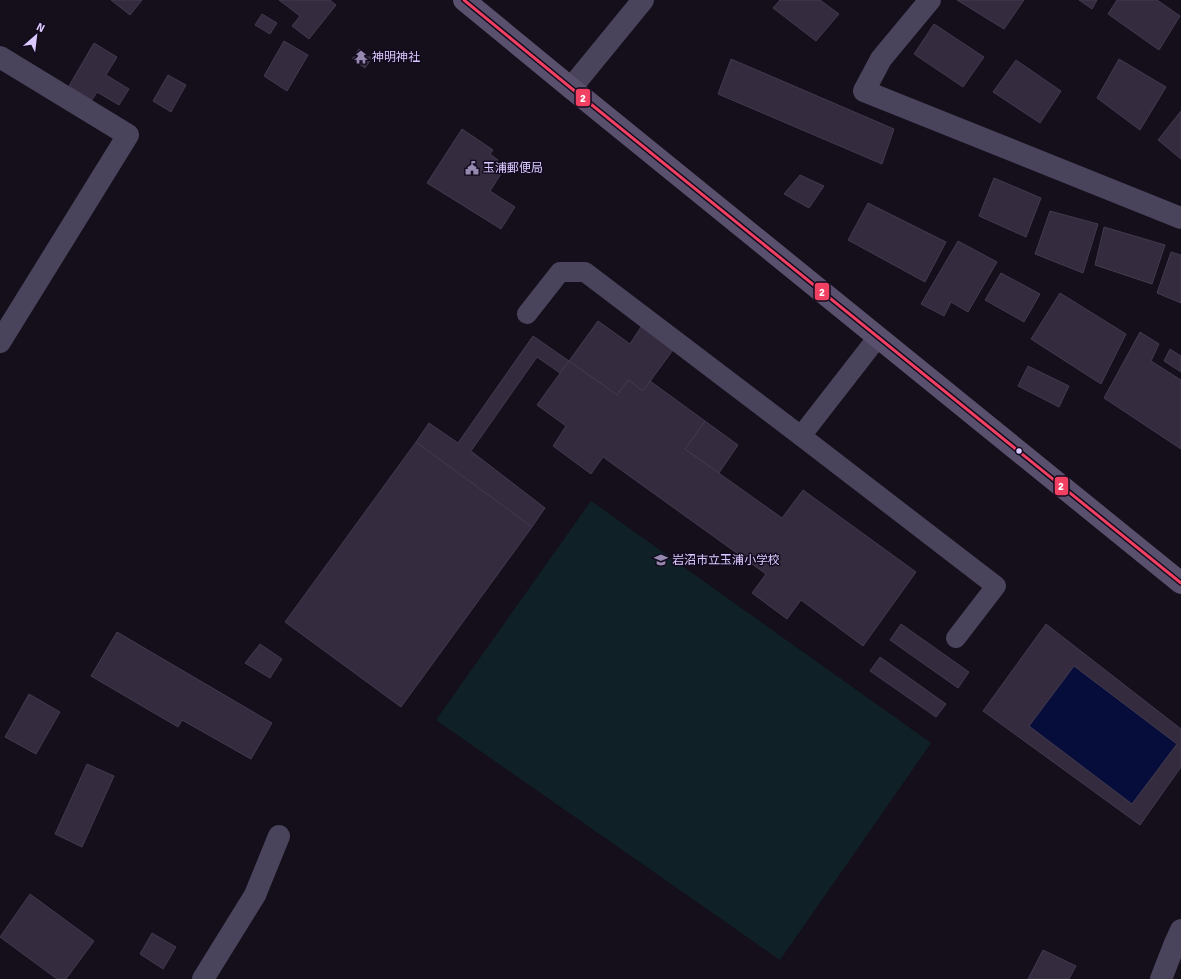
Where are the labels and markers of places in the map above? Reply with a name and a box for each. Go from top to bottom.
temple icon: 神明神社 [353,49,369,65]
place label: 神明神社 [372,50,420,65]
public building icon: 玉浦郵便局 [464,160,480,176]
place label: 玉浦郵便局 [483,161,543,176]
unlabelled marker [1014,446,1024,456]
school or university icon: 岩沼市立玉浦小学校 [653,552,669,568]
place label: 岩沼市立玉浦小学校 [672,553,780,568]

